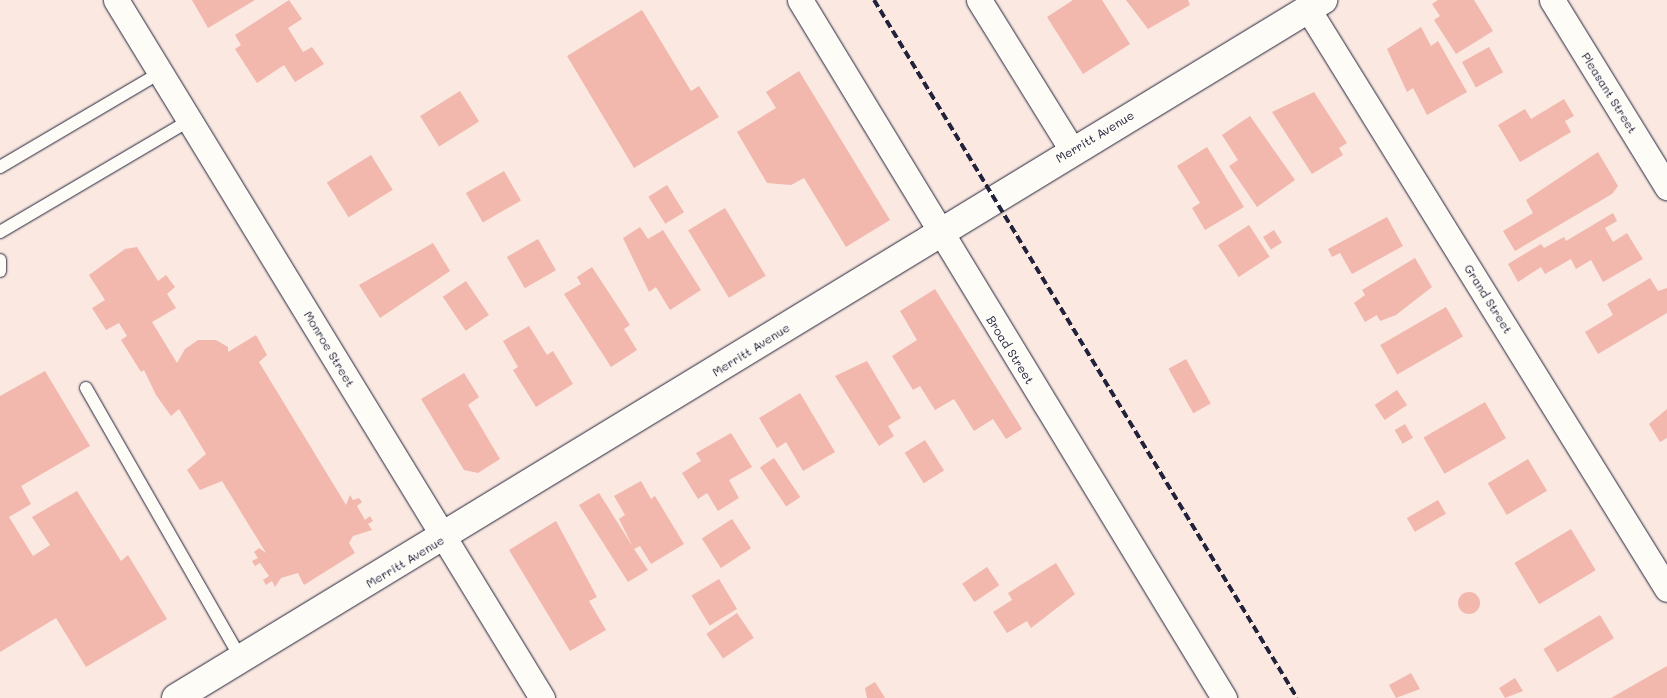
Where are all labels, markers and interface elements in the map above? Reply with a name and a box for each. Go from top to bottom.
street label: Pleasant Street [1578,50,1640,136]
street label: Merritt Avenue [1053,108,1137,166]
street label: Grand Street [1461,262,1515,336]
street label: Monroe Street [301,308,357,390]
street label: Broad Street [983,313,1037,387]
street label: Merritt Avenue [710,320,792,380]
street label: Merritt Avenue [363,533,447,591]

